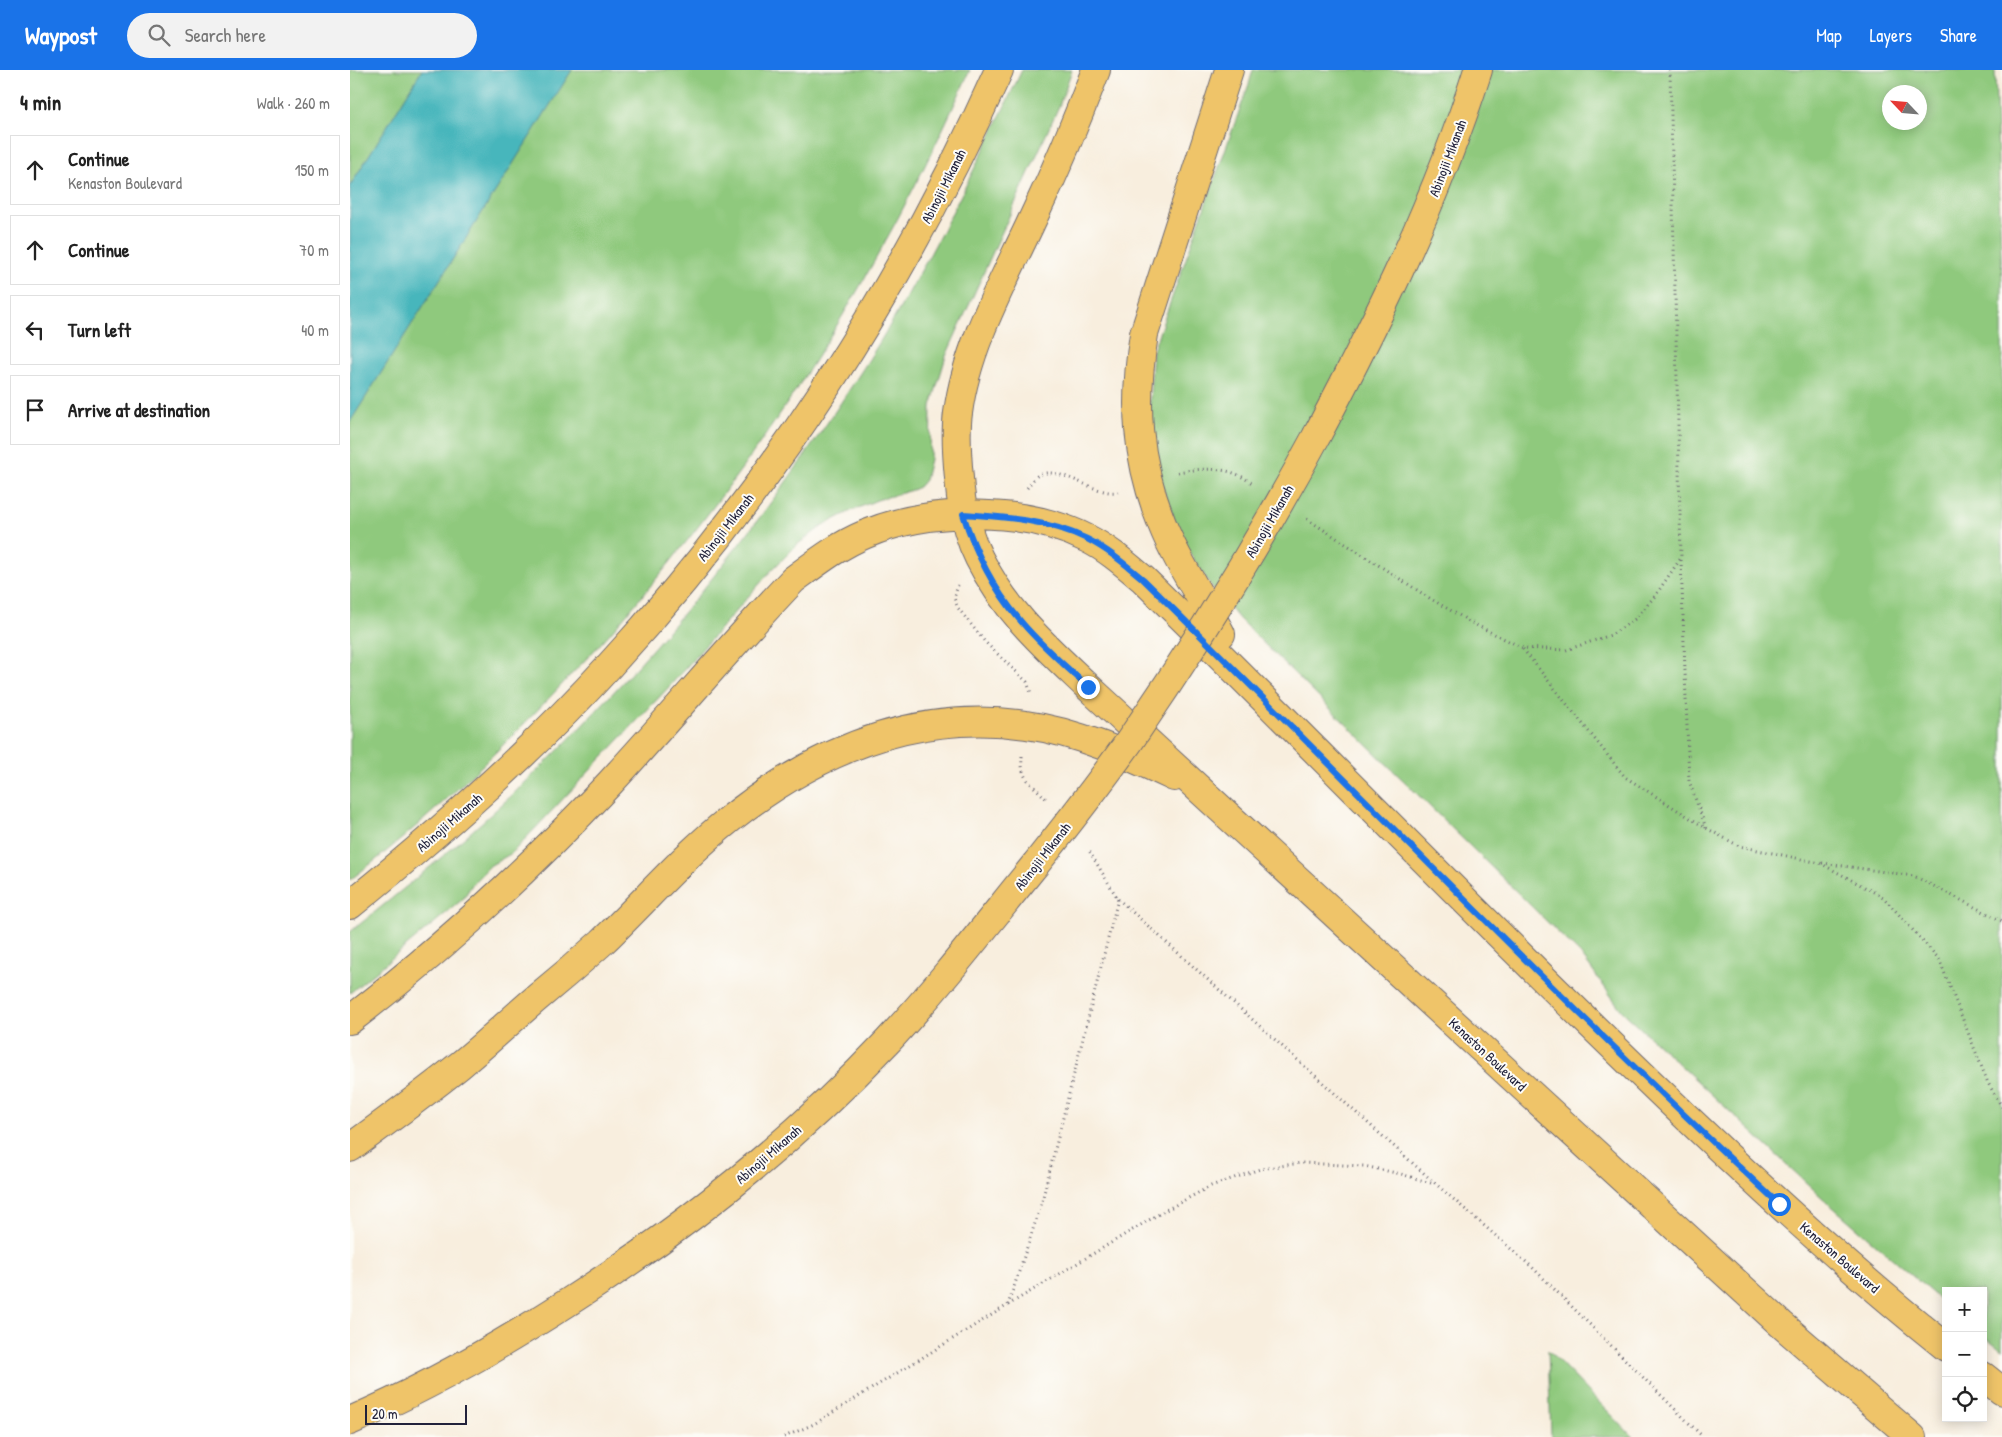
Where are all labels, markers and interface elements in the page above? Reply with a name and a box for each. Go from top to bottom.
search box [127,13,477,58]
text: Waypost [25,19,97,51]
icon: search [145,21,173,49]
text: Search here [185,22,266,48]
text: Map [1816,23,1842,48]
text: Layers [1870,23,1912,48]
text: Share [1940,23,1977,48]
north arrow [1882,85,1927,130]
text: 4 min [20,88,61,117]
text: Walk · 260 m [257,92,330,114]
street label: Abinojii Mikanah [1424,117,1471,200]
text: Continue [68,146,129,172]
street label: Abinojii Mikanah [916,146,971,227]
icon: ahead [21,156,49,184]
text: 150 m [295,159,329,181]
text: Kenaston Boulevard [68,172,182,194]
icon: ahead [21,236,49,264]
text: Continue [68,237,129,263]
text: 70 m [299,239,329,261]
icon: left [21,316,49,344]
text: Turn left [68,317,131,343]
text: 40 m [301,319,329,341]
icon: arrive [21,396,49,424]
text: Arrive at destination [68,397,210,423]
street label: Abinojii Mikanah [1241,481,1298,561]
street label: Abinojii Mikanah [693,489,758,565]
route end [1077,676,1100,699]
street label: Abinojii Mikanah [412,788,487,856]
street label: Abinojii Mikanah [1010,818,1075,894]
street label: Kenaston Boulevard [1445,1013,1531,1095]
street label: Abinojii Mikanah [731,1120,806,1188]
route start [1768,1193,1791,1216]
street label: Kenaston Boulevard [1796,1217,1884,1297]
map controls [1942,1287,1987,1422]
button: + [1942,1287,1987,1332]
button: − [1942,1332,1987,1377]
button: locate [1942,1377,1987,1422]
scale bar [365,1402,468,1425]
text: 20 m [372,1404,398,1423]

